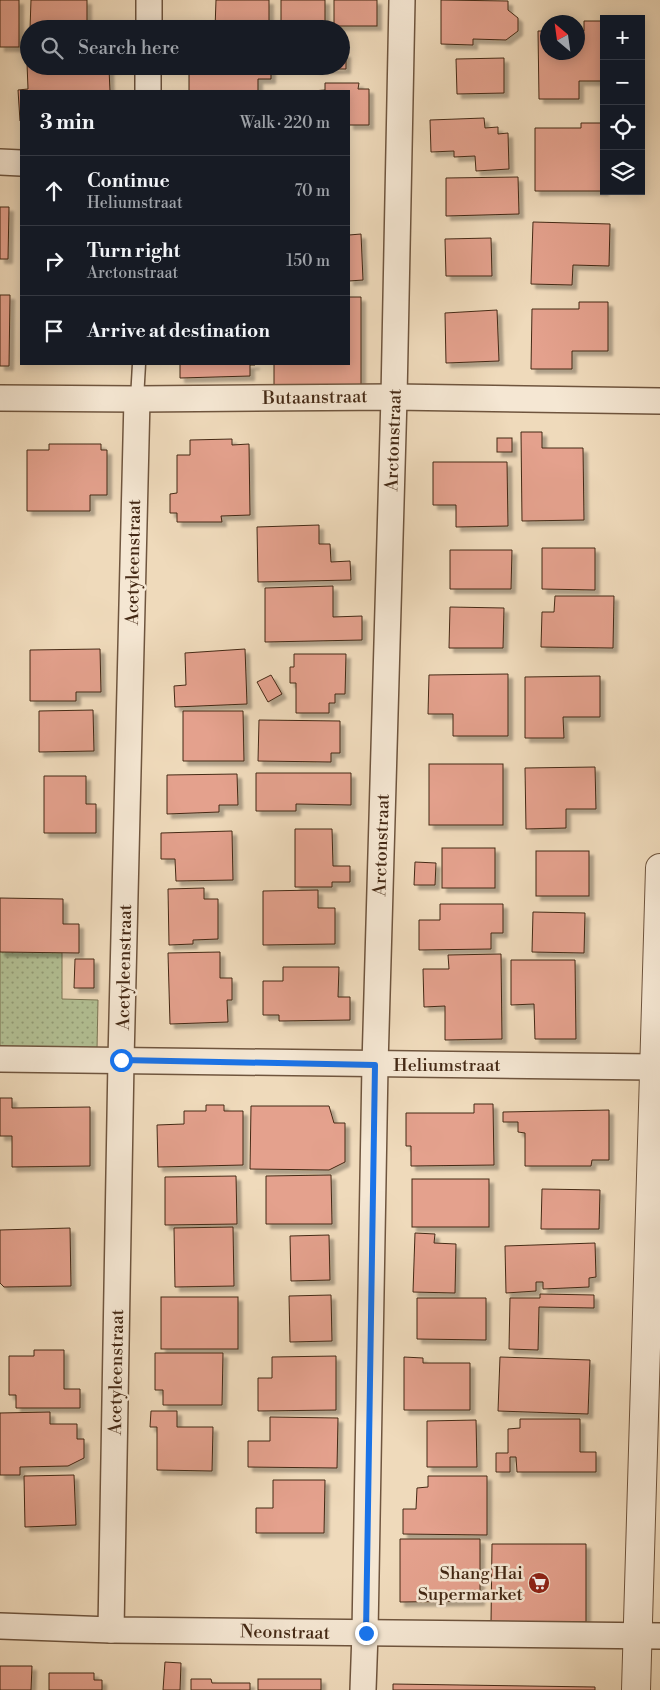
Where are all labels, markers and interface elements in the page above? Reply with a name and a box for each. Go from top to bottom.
north arrow [540,15,585,60]
map controls [600,15,645,195]
button: + [600,15,645,60]
search box [20,20,350,75]
icon: search [38,34,66,62]
text: Search here [78,36,179,60]
button: − [600,60,645,105]
button: locate [600,105,645,150]
text: 3 min [40,110,95,136]
text: Walk · 220 m [240,113,330,133]
button: layers [600,150,645,195]
text: Continue [87,169,170,193]
icon: ahead [40,177,68,205]
text: 70 m [294,181,330,201]
text: Heliumstraat [87,193,183,213]
text: Turn right [87,239,180,263]
icon: right [40,247,68,275]
text: 150 m [286,251,330,271]
text: Arctonstraat [87,263,178,283]
icon: arrive [40,317,68,345]
text: Arrive at destination [87,319,270,343]
street label: Butaanstraat [261,385,368,410]
street label: Arctonstraat [380,388,407,493]
street label: Acetyleenstraat [121,498,146,626]
street label: Arctonstraat [368,793,395,898]
street label: Acetyleenstraat [112,903,137,1031]
route start [110,1049,133,1072]
street label: Heliumstraat [393,1054,501,1077]
street label: Acetyleenstraat [104,1308,129,1436]
place label: Shang Hai Supermarket [418,1562,524,1606]
supermarket icon: Shang Hai Supermarket [527,1571,551,1595]
street label: Neonstraat [240,1620,331,1645]
route end [355,1622,378,1645]

